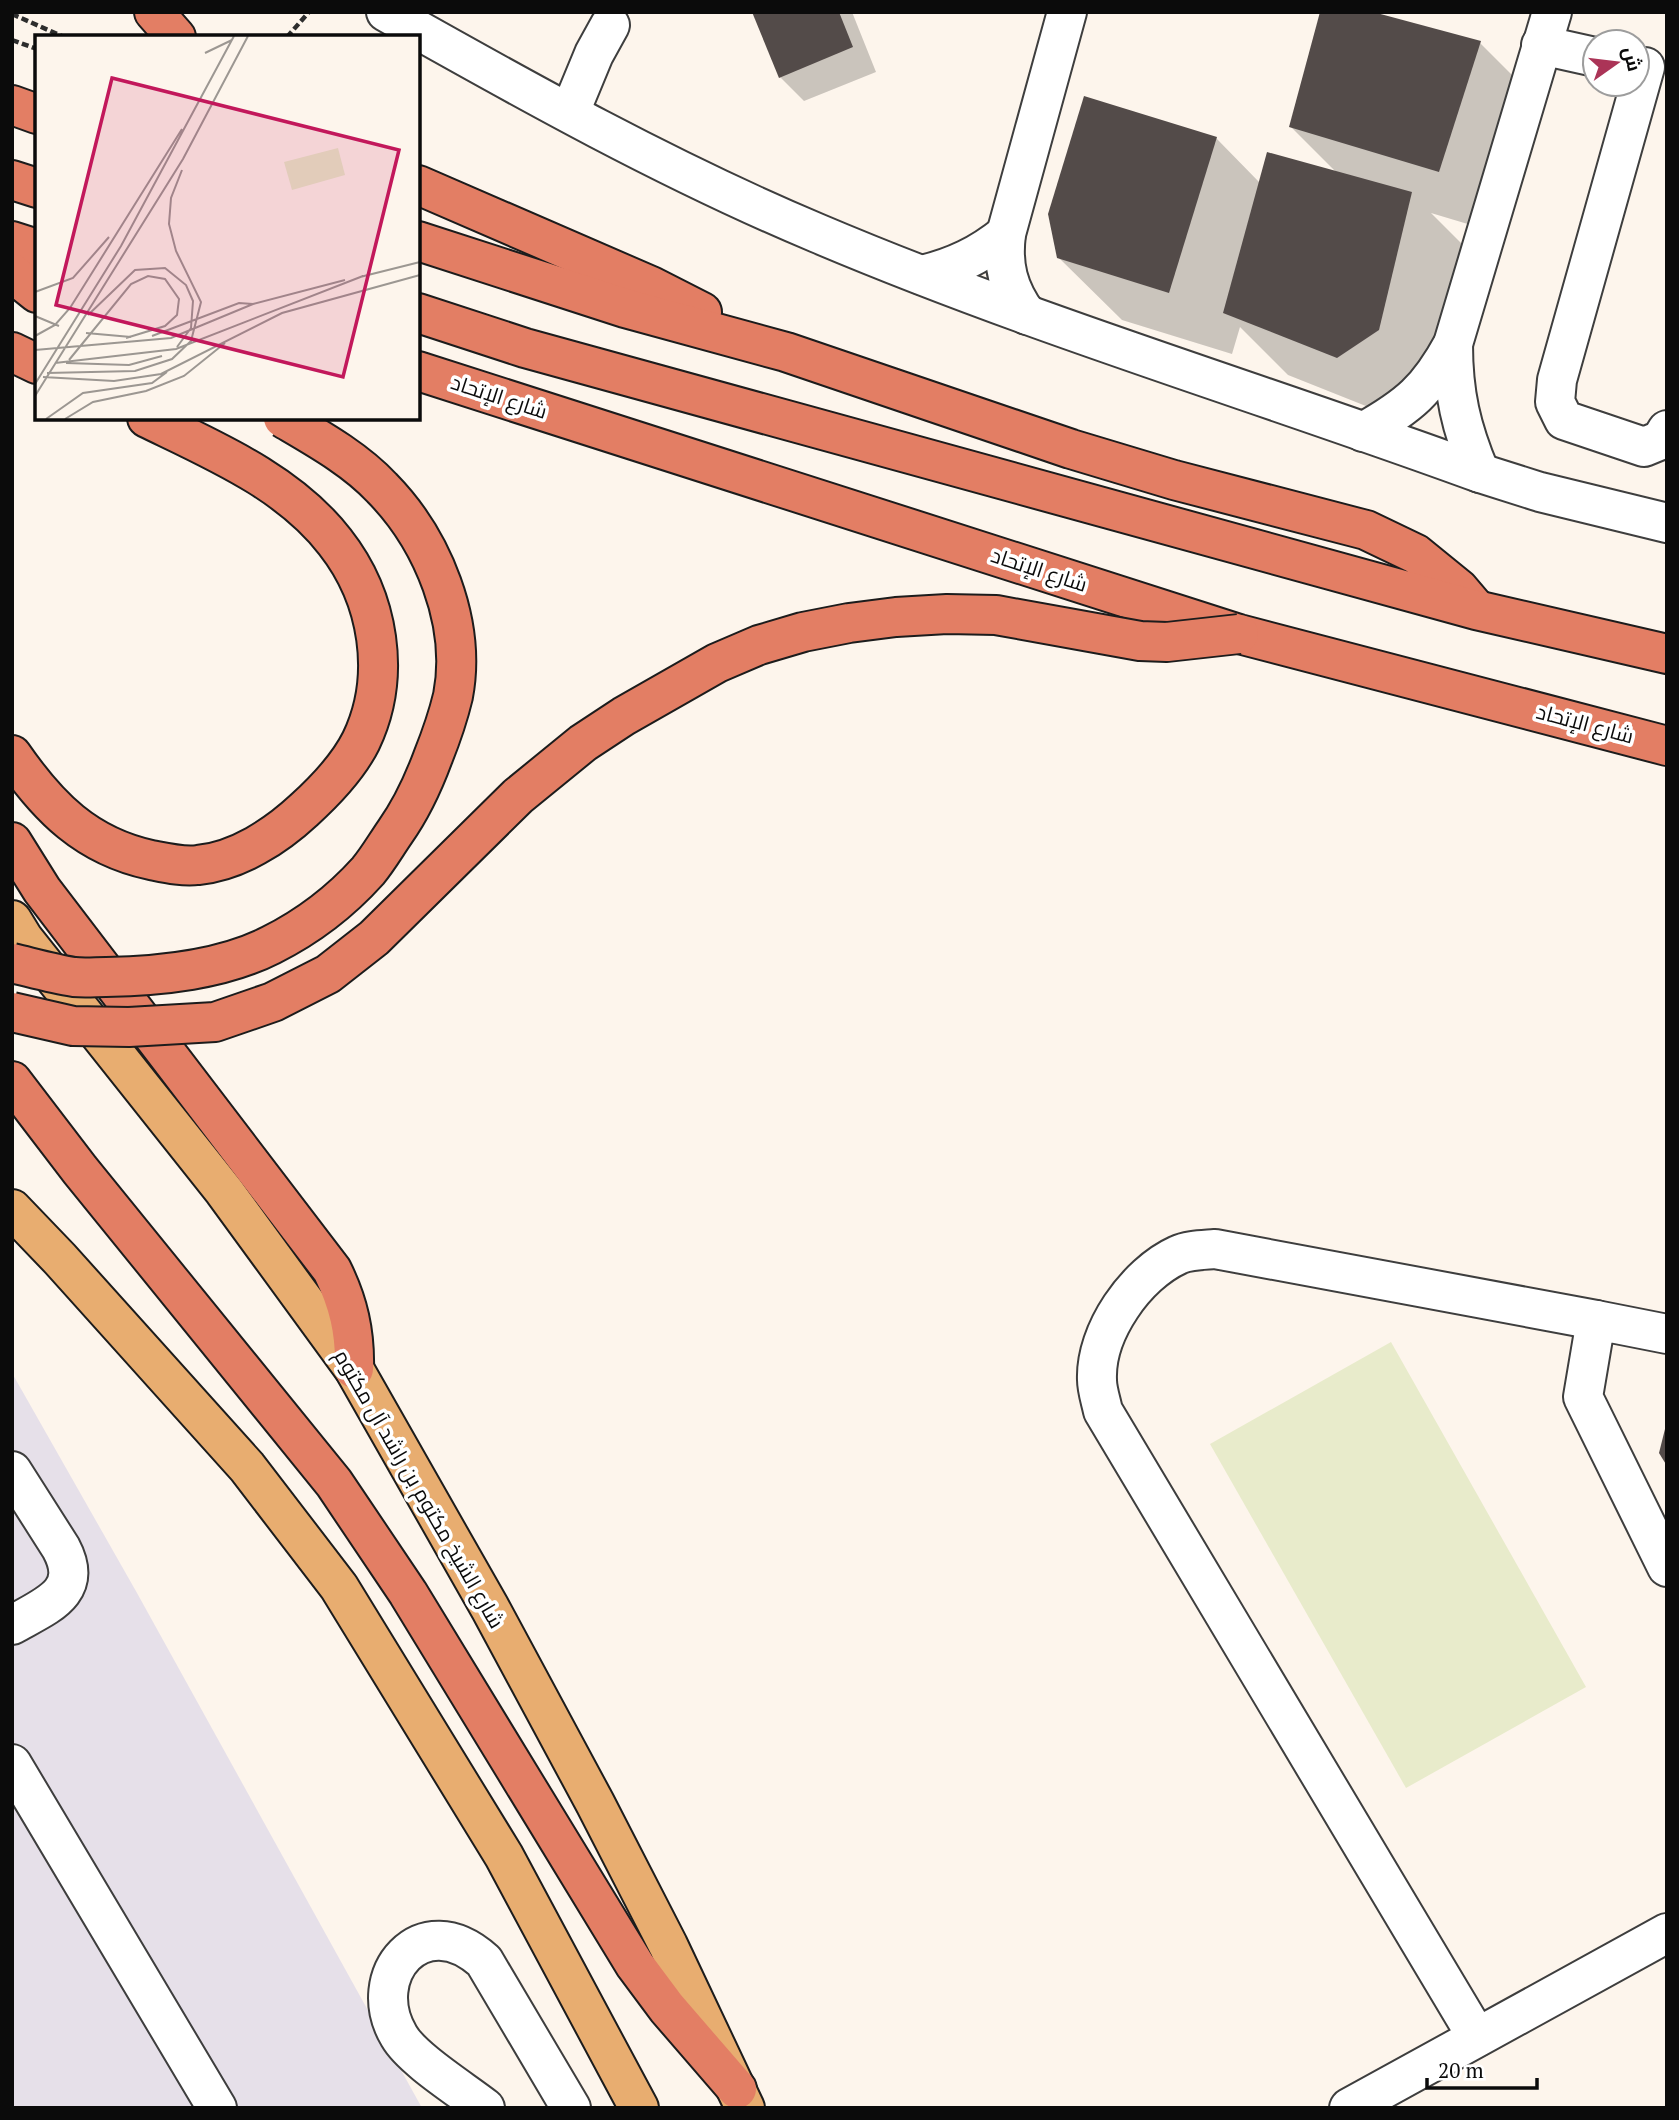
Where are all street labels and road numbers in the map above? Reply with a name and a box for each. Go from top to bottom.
street label: شارع الإتحاد [447,367,551,426]
street label: شارع الإتحاد [987,540,1091,599]
street label: شارع الإتحاد [1533,697,1637,750]
street label: شارع الشيخ مكتوم بن راشد آل مكتوم [328,1344,511,1633]

